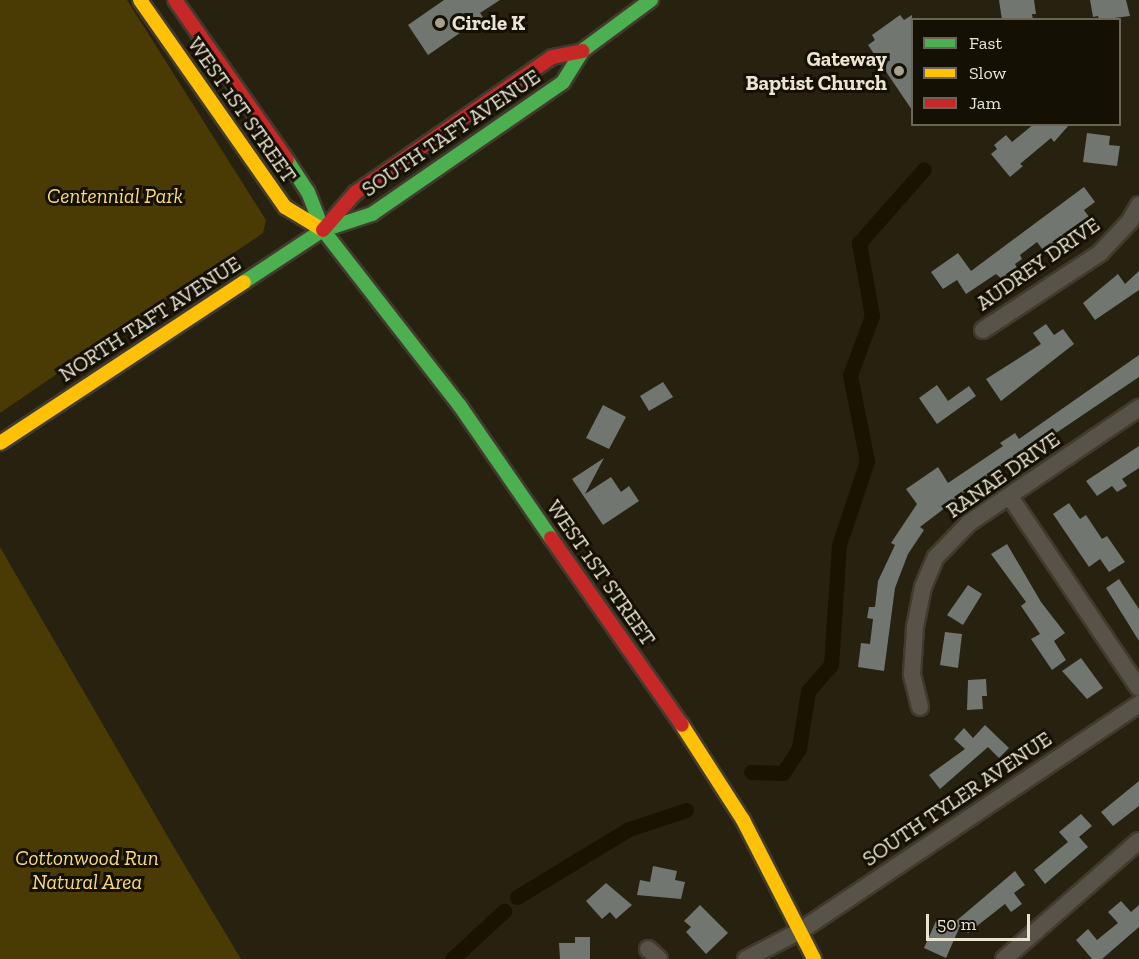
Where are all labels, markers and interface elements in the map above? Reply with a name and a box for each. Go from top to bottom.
place label: Circle K [452,10,525,36]
marker: Circle K [433,16,447,30]
legend [911,18,1121,126]
street label: WEST 1ST STREET [182,32,302,188]
text: Fast [969,32,1002,54]
place label: Gateway Baptist Church [745,46,887,96]
text: Slow [969,62,1006,84]
street label: SOUTH TAFT AVENUE [356,64,546,202]
marker: Gateway Baptist Church [892,64,906,78]
text: Jam [969,92,1001,114]
park label: Centennial Park [47,183,183,209]
street label: AUDREY DRIVE [971,212,1105,316]
street label: NORTH TAFT AVENUE [54,250,246,388]
street label: RANAE DRIVE [941,427,1065,523]
street label: WEST 1ST STREET [541,495,661,651]
street label: SOUTH TYLER AVENUE [857,726,1057,872]
park label: Cottonwood Run Natural Area [15,845,159,895]
scale bar [929,902,1032,940]
text: 50 m [937,913,976,935]

